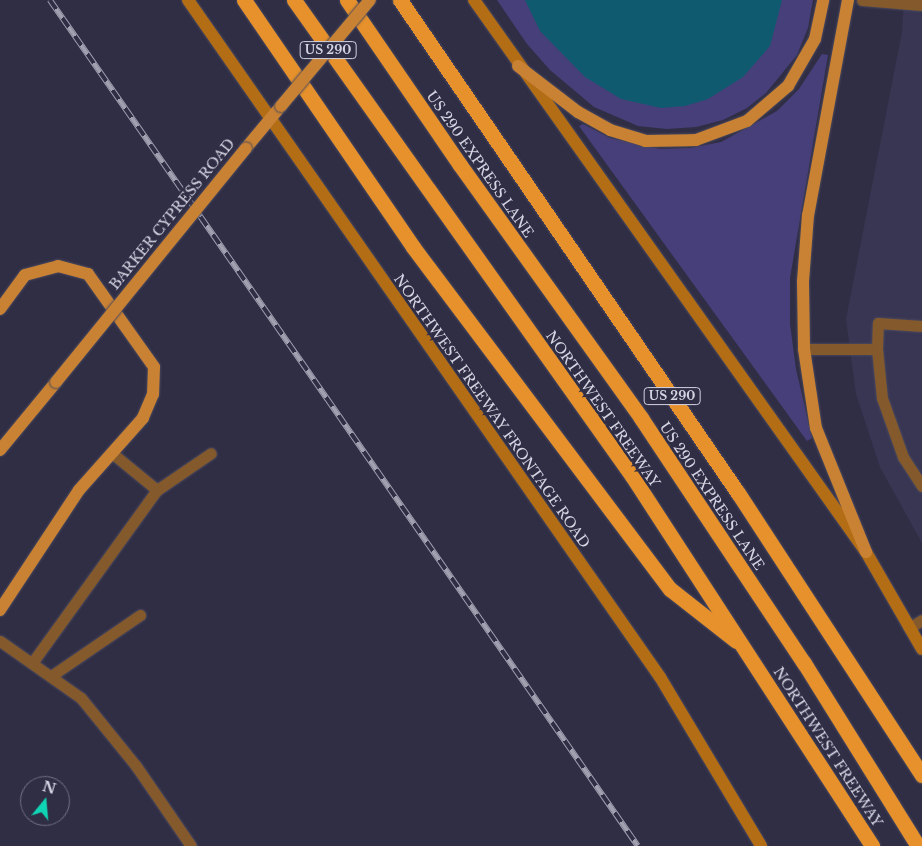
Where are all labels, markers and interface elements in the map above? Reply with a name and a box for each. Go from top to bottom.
road number: US 290 [299,40,357,60]
street label: US 290 EXPRESS LANE [423,88,537,240]
street label: BARKER CYPRESS ROAD [106,135,238,293]
street label: NORTHWEST FREEWAY FRONTAGE ROAD [390,271,594,551]
street label: NORTHWEST FREEWAY [542,327,664,491]
road number: US 290 [643,386,701,406]
street label: US 290 EXPRESS LANE [656,419,768,573]
street label: NORTHWEST FREEWAY [770,664,886,830]
north arrow [20,776,70,826]
text: N [40,777,58,798]

